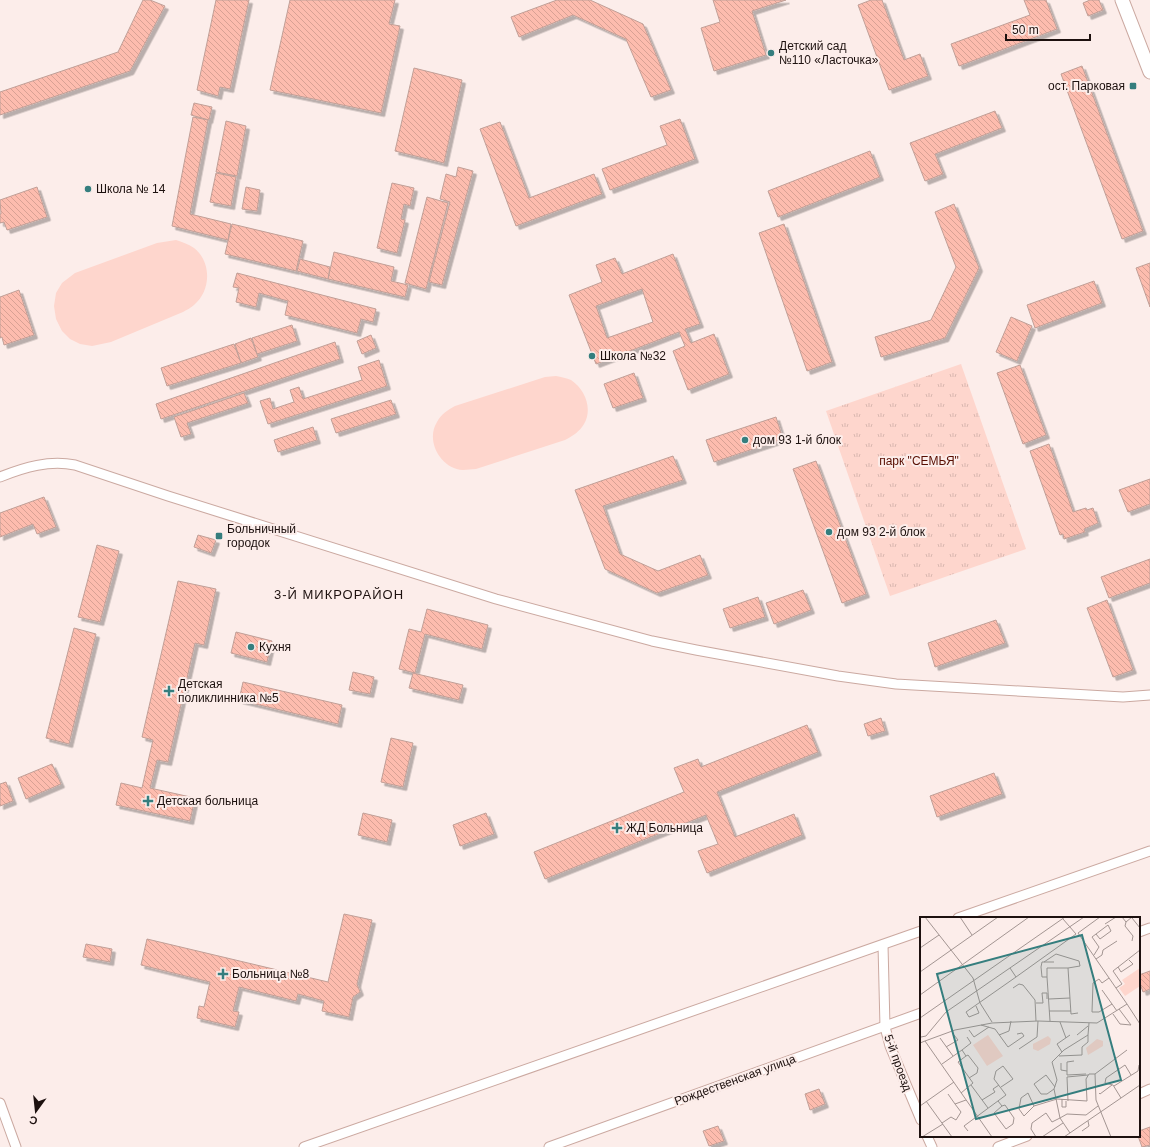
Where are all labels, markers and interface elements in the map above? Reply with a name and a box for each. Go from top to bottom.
scale bar [1006,16,1090,42]
text: 50 m [1012,23,1039,37]
place label: Детский сад №110 «Ласточка» [779,39,879,67]
marker: Детский сад №110 «Ласточка» [766,48,776,58]
place label: ост. Парковая [1048,79,1125,93]
marker: ост. Парковая [1128,81,1138,91]
place label: Школа № 14 [96,182,166,196]
marker: Школа № 14 [83,184,93,194]
place label: Школа №32 [600,349,666,363]
marker: Школа №32 [587,351,597,361]
place label: дом 93 1-й блок [753,433,842,447]
marker: дом 93 1-й блок [740,435,750,445]
park label: парк "СЕМЬЯ" [879,454,959,468]
place label: Больничный городок [227,522,296,550]
place label: дом 93 2-й блок [837,525,926,539]
marker: дом 93 2-й блок [824,527,834,537]
marker: Больничный городок [214,531,224,541]
district label: 3-Й МИКРОРАЙОН [274,587,404,602]
place label: Кухня [259,640,291,654]
marker: Кухня [246,642,256,652]
place label: Детская поликлинника №5 [178,677,279,705]
marker: Детская поликлинника №5 [163,685,175,697]
place label: Детская больница [157,794,259,808]
marker: Детская больница [142,795,154,807]
place label: ЖД Больница [626,821,703,835]
marker: ЖД Больница [611,822,623,834]
inset map [920,917,1140,1137]
place label: Больница №8 [232,967,310,981]
marker: Больница №8 [217,968,229,980]
street label: 5-й проезд [881,1033,915,1093]
street label: Рождественская улица [673,1051,798,1108]
north arrow [16,1091,56,1131]
text: С [28,1114,39,1127]

